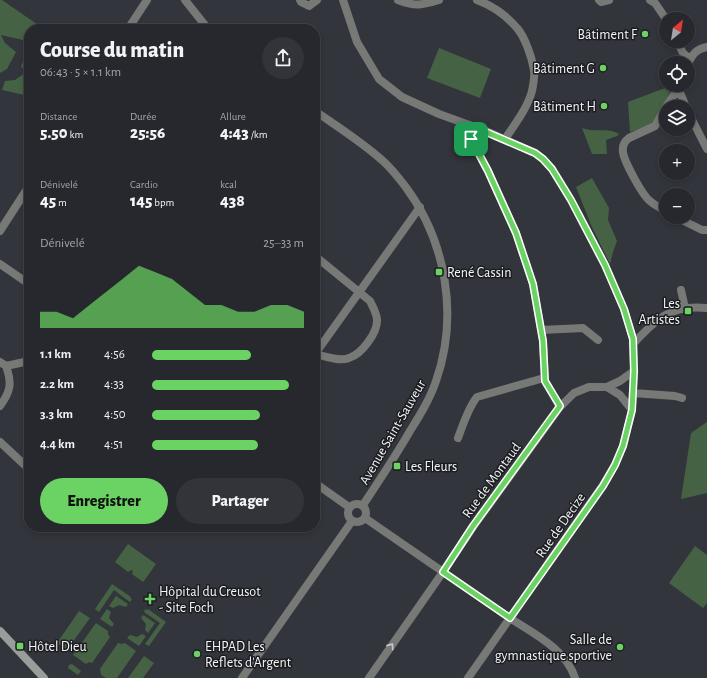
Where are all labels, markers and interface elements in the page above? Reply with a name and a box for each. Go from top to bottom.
north arrow [659,12,695,48]
map controls [659,12,695,224]
place label: Bâtiment F [577,28,638,42]
marker: Bâtiment F [640,29,650,39]
button: share [262,37,304,79]
text: Course du matin [40,39,184,61]
button: locate [659,56,695,92]
place label: Bâtiment G [533,62,595,76]
marker: Bâtiment G [598,63,608,73]
text: 06:43 · 5 × 1.1 km [40,66,121,79]
place label: Bâtiment H [533,100,596,114]
button: layers [659,100,695,136]
marker: Bâtiment H [599,101,609,111]
text: Distance [40,111,77,122]
text: Durée [130,111,156,122]
text: Allure [220,111,246,122]
pin [454,122,488,156]
text: 5.50 [40,124,68,141]
text: 25:56 [130,124,165,141]
text: 4:43 [220,124,249,141]
icon: arrive [460,128,482,150]
text: km [68,129,83,140]
text: /km [249,129,268,140]
button: + [659,144,695,180]
text: Dénivelé [40,179,78,190]
text: Cardio [130,179,158,190]
text: kcal [220,179,237,190]
button: − [659,188,695,224]
text: 45 [40,192,56,209]
text: 145 [130,192,152,209]
text: 438 [220,192,245,209]
text: m [56,197,67,208]
text: bpm [152,197,174,208]
text: Dénivelé [40,237,85,250]
text: 25–33 m [263,237,304,250]
place label: René Cassin [447,266,511,280]
marker: René Cassin [434,267,444,277]
place label: Les Artistes [639,297,680,327]
marker: Les Artistes [683,306,693,316]
text: 1.1 km [40,348,71,361]
text: 4:56 [104,348,125,361]
street label: Avenue Saint-Sauveur [357,377,429,487]
text: 2.2 km [40,378,74,391]
text: 4:33 [104,378,124,391]
text: 3.3 km [40,408,73,421]
text: 4:50 [104,408,126,421]
text: 4.4 km [40,438,75,451]
text: 4:51 [104,438,123,451]
street label: Rue de Montaud [460,440,524,521]
place label: Les Fleurs [405,460,457,474]
marker: Les Fleurs [392,461,402,471]
button: Enregistrer [40,478,168,524]
button: Partager [176,478,304,524]
street label: Rue de Decize [533,491,588,561]
place label: Hôpital du Creusot - Site Foch [159,585,261,615]
marker: Hôpital du Creusot - Site Foch [144,593,156,605]
place label: Salle de gymnastique sportive [495,633,612,663]
place label: Hôtel Dieu [28,640,87,654]
place label: EHPAD Les Reflets d'Argent [205,640,292,670]
marker: Hôtel Dieu [15,641,25,651]
marker: Salle de gymnastique sportive [615,642,625,652]
one-way arrow [386,643,394,650]
marker: EHPAD Les Reflets d'Argent [192,649,202,659]

